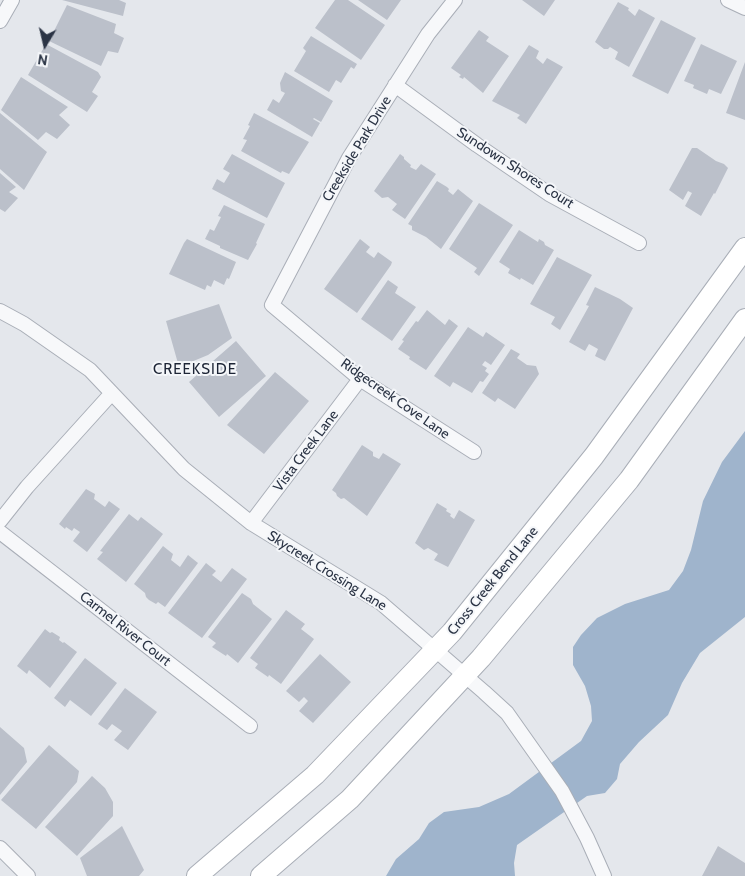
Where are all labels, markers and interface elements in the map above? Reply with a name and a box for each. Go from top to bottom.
north arrow [20,20,70,70]
text: N [36,50,49,69]
street label: Creekside Park Drive [319,93,395,205]
street label: Sundown Shores Court [453,124,577,212]
street label: Ridgecreek Cove Lane [337,355,453,443]
district label: CREEKSIDE [152,361,238,379]
street label: Vista Creek Lane [270,407,342,495]
street label: Cross Creek Bend Lane [444,523,542,639]
street label: Skycreek Crossing Lane [264,527,390,615]
street label: Carmel River Court [76,588,174,670]

